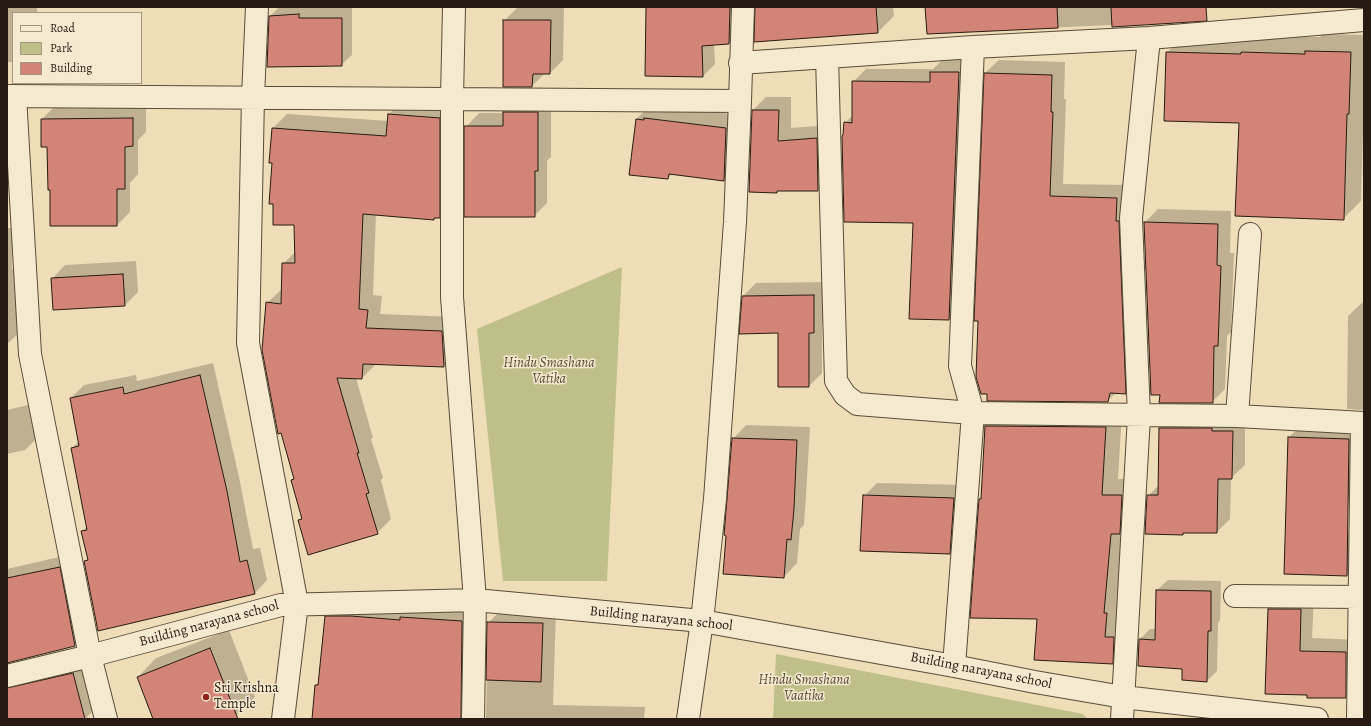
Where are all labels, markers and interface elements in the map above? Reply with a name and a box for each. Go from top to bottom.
legend [12,12,142,84]
text: Road [50,20,75,36]
text: Park [50,40,73,56]
text: Building [50,60,92,76]
park label: Hindu Smashana Vatika [503,356,595,388]
street label: Building narayana school [137,597,281,651]
street label: Building narayana school [589,603,733,635]
street label: Building narayana school [909,649,1053,693]
park label: Hindu Smashana Vaatika [758,673,850,706]
place label: Sri Krishna Temple [214,681,279,714]
marker: Sri Krishna Temple [201,692,211,702]

